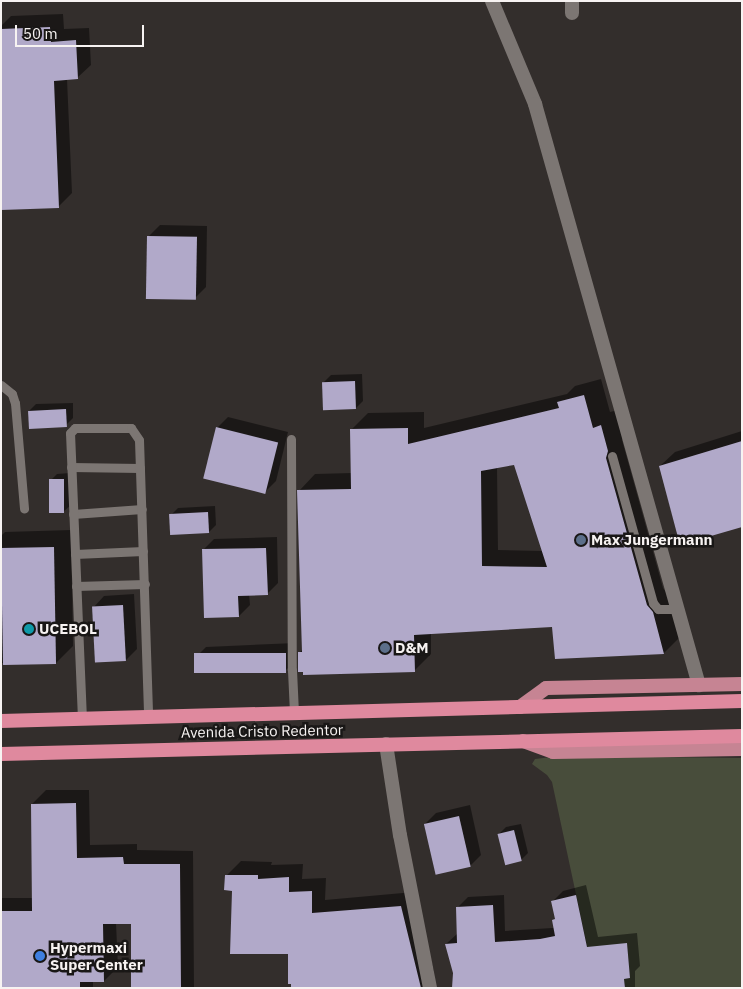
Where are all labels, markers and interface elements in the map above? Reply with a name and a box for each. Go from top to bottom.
scale bar [18,15,146,47]
text: 50 m [23,24,58,43]
place label: Max Jungermann [591,531,713,549]
marker: Max Jungermann [575,534,587,546]
place label: UCEBOL [39,620,97,638]
marker: UCEBOL [23,623,35,635]
place label: D&M [395,639,429,657]
marker: D&M [379,642,391,654]
street label: Avenida Cristo Redentor [181,721,343,741]
place label: Hypermaxi Super Center [50,938,143,973]
marker: Hypermaxi Super Center [34,950,46,962]

